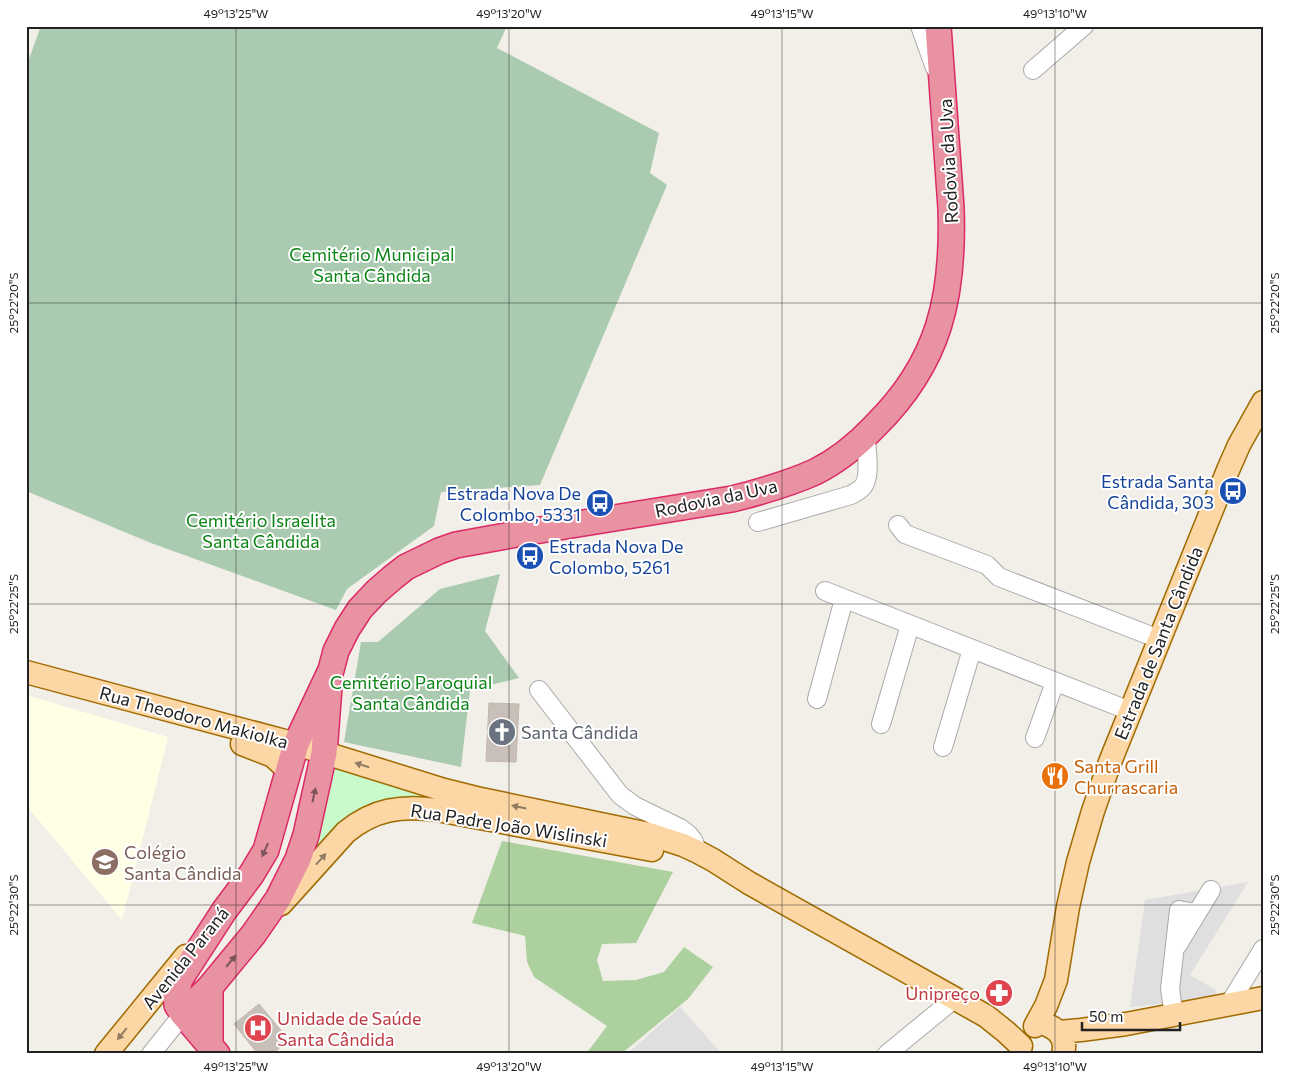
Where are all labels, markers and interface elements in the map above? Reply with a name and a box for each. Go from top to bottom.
text: 49°13'25"W [204,6,268,20]
text: 49°13'20"W [476,6,542,20]
text: 49°13'15"W [750,6,814,20]
text: 49°13'10"W [1023,6,1087,20]
street label: Rodovia da Uva [934,98,962,224]
park label: Cemitério Municipal Santa Cândida [289,243,455,286]
text: 25°22'20"S [6,273,20,333]
text: 25°22'20"S [1267,273,1281,333]
place label: Estrada Santa Cândida, 303 [1101,470,1214,513]
street label: Rodovia da Uva [653,474,779,522]
bus stop icon: Estrada Santa Cândida, 303 [1218,476,1248,506]
place label: Estrada Nova De Colombo, 5331 [446,482,581,525]
bus stop icon: Estrada Nova De Colombo, 5331 [585,488,615,518]
park label: Cemitério Israelita Santa Cândida [186,509,336,552]
place label: Estrada Nova De Colombo, 5261 [549,535,684,578]
bus stop icon: Estrada Nova De Colombo, 5261 [515,541,545,571]
street label: Estrada de Santa Cândida [1109,543,1207,743]
text: 25°22'25"S [6,574,20,634]
text: 25°22'25"S [1267,574,1281,634]
park label: Cemitério Paroquial Santa Cândida [330,671,492,714]
street label: Rua Theodoro Makiolka [97,681,291,753]
church icon: Santa Cândida [487,717,517,747]
place label: Santa Cândida [521,721,638,743]
place label: Santa Grill Churrascaria [1074,755,1178,798]
one-way arrow [355,760,370,768]
restaurant icon: Santa Grill Churrascaria [1040,761,1070,791]
one-way arrow [311,787,319,803]
street label: Rua Padre João Wislinski [409,799,609,851]
one-way arrow [511,802,527,810]
place label: Colégio Santa Cândida [124,841,241,884]
one-way arrow [261,843,269,857]
school or university icon: Colégio Santa Cândida [90,847,120,877]
one-way arrow [315,854,327,866]
text: 25°22'30"S [6,874,20,936]
text: 25°22'30"S [1267,874,1281,936]
street label: Avenida Paraná [137,902,233,1014]
one-way arrow [226,954,237,967]
pharmacy icon: Unipreço [984,978,1014,1008]
place label: Unipreço [905,982,980,1004]
scale bar [1082,1000,1179,1032]
place label: Unidade de Saúde Santa Cândida [277,1007,422,1050]
text: 50 m [1089,1007,1123,1025]
hospital icon: Unidade de Saúde Santa Cândida [243,1013,273,1043]
one-way arrow [117,1027,128,1040]
text: 49°13'25"W [204,1059,268,1073]
text: 49°13'20"W [476,1059,542,1073]
text: 49°13'15"W [750,1059,814,1073]
text: 49°13'10"W [1023,1059,1087,1073]

